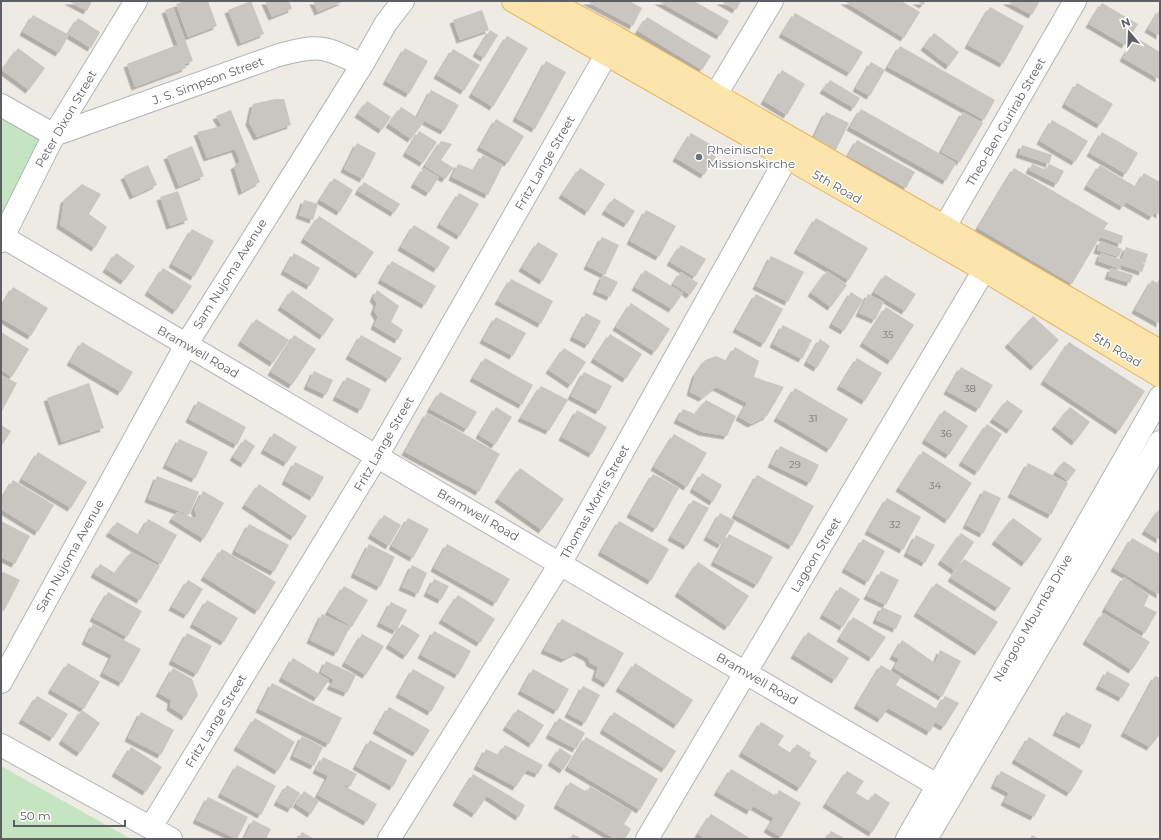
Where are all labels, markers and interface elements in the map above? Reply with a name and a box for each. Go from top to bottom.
north arrow [1109,12,1149,52]
text: N [1119,14,1132,31]
street label: J. S. Simpson Street [149,53,266,108]
street label: Theo-Ben Gurirab Street [963,55,1049,189]
street label: Peter Dixon Street [32,67,100,170]
street label: Fritz Lange Street [511,113,578,213]
place label: Rheinische Missionskirche [707,142,795,171]
marker: Rheinische Missionskirche [694,152,704,162]
street label: 5th Road [810,166,865,207]
street label: Sam Nujoma Avenue [190,216,270,332]
street label: Bramwell Road [155,322,242,381]
house number: 35 [882,328,894,341]
street label: 5th Road [1090,329,1144,370]
house number: 38 [964,382,976,395]
street label: Fritz Lange Street [350,394,417,494]
house number: 31 [808,412,818,425]
house number: 36 [940,427,952,440]
street label: Thomas Morris Street [557,442,632,561]
house number: 29 [789,458,801,471]
house number: 34 [929,479,942,492]
street label: Bramwell Road [435,485,522,544]
street label: Sam Nujoma Avenue [32,496,107,615]
street label: Lagoon Street [787,514,844,595]
house number: 32 [889,518,901,531]
street label: Nangolo Mbumba Drive [990,551,1075,684]
street label: Bramwell Road [714,649,801,708]
street label: Fritz Lange Street [182,671,250,770]
scale bar [14,802,125,828]
text: 50 m [20,808,51,823]

